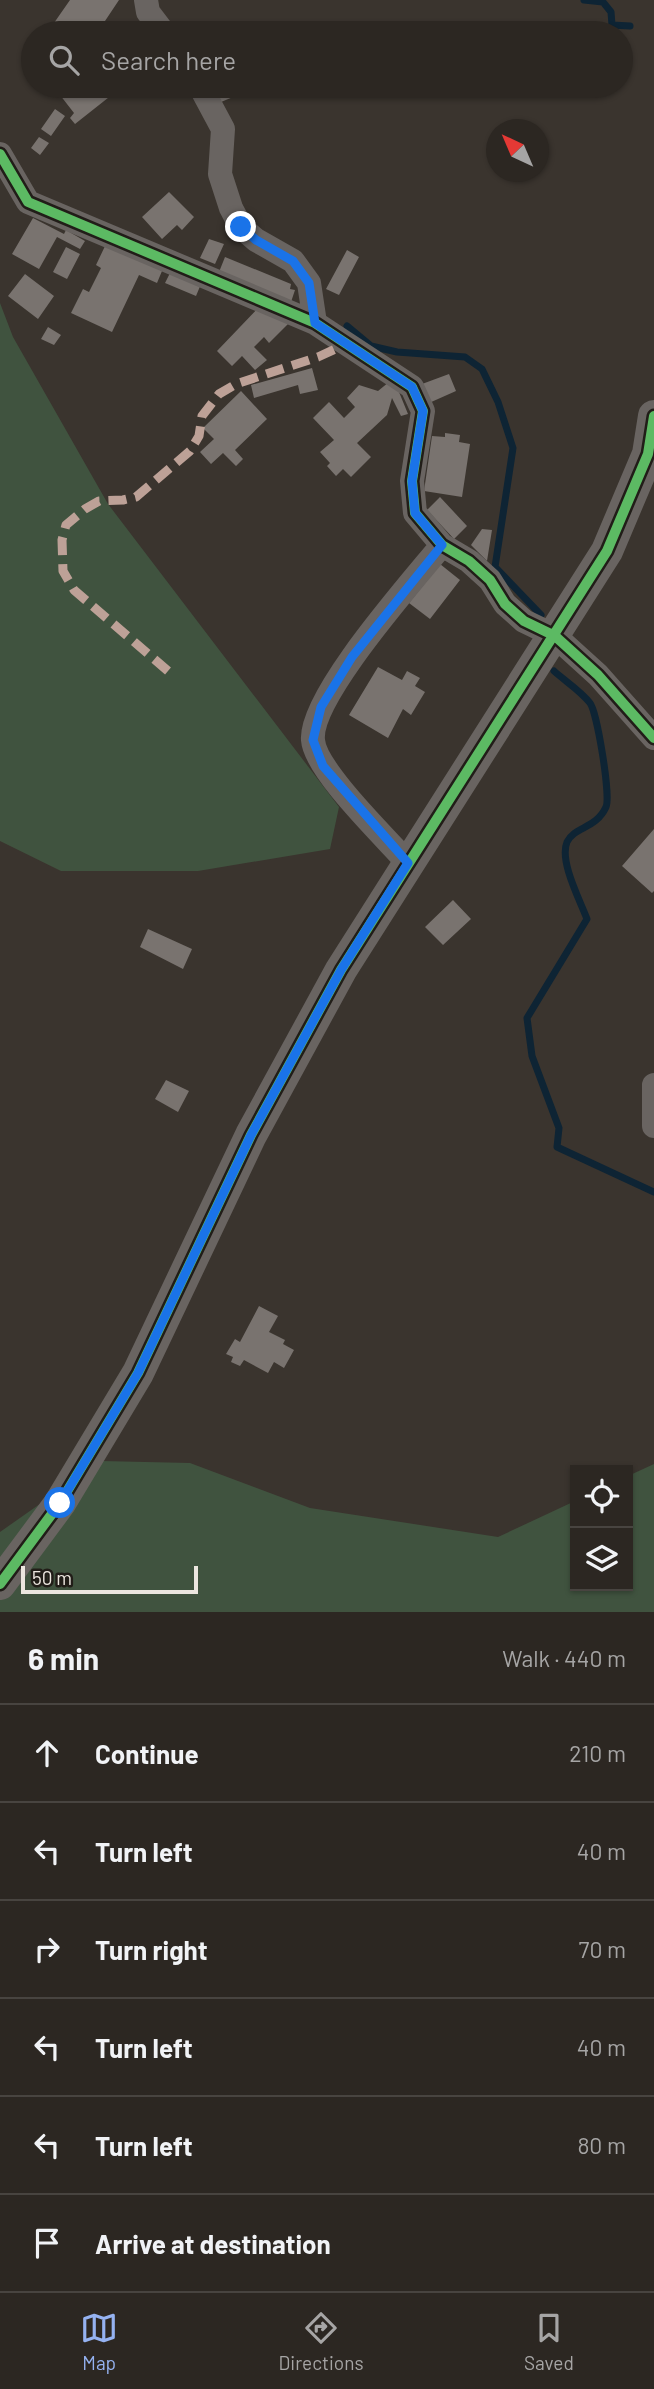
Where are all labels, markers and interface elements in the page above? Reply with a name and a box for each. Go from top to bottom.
search box [21,21,633,98]
icon: search [45,41,83,79]
text: Search here [101,44,236,75]
north arrow [486,119,549,182]
route end [225,211,256,242]
map controls [570,1465,633,1591]
button: locate [570,1465,633,1528]
route start [44,1487,75,1518]
button: layers [570,1528,633,1591]
scale bar [21,1563,198,1595]
text: 50 m [32,1566,72,1589]
text: 6 min [28,1640,99,1676]
text: Walk · 440 m [502,1644,626,1672]
icon: ahead [28,1734,66,1772]
text: Continue [95,1738,199,1769]
text: 210 m [569,1739,626,1767]
icon: left [28,1832,66,1870]
text: Turn left [95,1836,193,1867]
text: 40 m [577,1837,626,1865]
icon: right [28,1930,66,1968]
text: Turn right [95,1934,208,1965]
text: 70 m [579,1935,626,1963]
icon: left [28,2028,66,2066]
text: Turn left [95,2032,193,2063]
text: 40 m [577,2033,626,2061]
icon: left [28,2126,66,2164]
text: Turn left [95,2130,193,2161]
text: 80 m [577,2131,626,2159]
icon: arrive [28,2224,66,2262]
text: Arrive at destination [95,2228,331,2259]
tab: Map [80,2309,118,2374]
tab: Directions [279,2309,364,2374]
tab: Saved [524,2309,574,2374]

